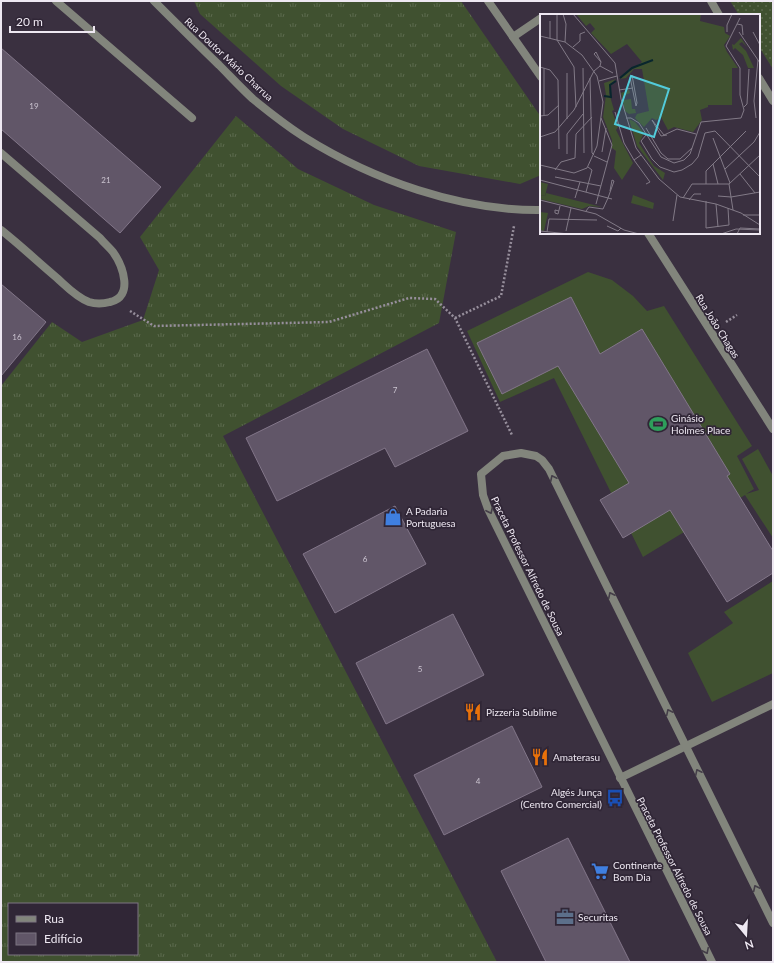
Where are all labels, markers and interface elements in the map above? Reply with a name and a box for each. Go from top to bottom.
scale bar [10,8,94,34]
text: 20 m [16,14,43,29]
inset map [540,14,760,234]
street label: Rua Doutor Mário Charrua [182,15,276,103]
house number: 19 [29,101,39,111]
house number: 21 [101,175,111,185]
street label: Rua João Chagas [693,292,743,360]
house number: 16 [12,332,22,342]
house number: 7 [393,385,398,395]
place label: Ginásio Holmes Place [671,412,730,436]
sports icon: Ginásio Holmes Place [648,414,668,434]
one-way arrow [551,475,558,483]
street label: Praceta Professor Alfredo de Sousa [489,494,567,638]
place label: A Padaria Portuguesa [406,505,456,529]
shop icon: A Padaria Portuguesa [383,507,403,527]
one-way arrow [485,507,493,515]
house number: 6 [363,554,368,564]
one-way arrow [608,592,616,599]
house number: 5 [418,664,423,674]
restaurant icon: Pizzeria Sublime [463,702,483,722]
place label: Pizzeria Sublime [486,706,557,718]
one-way arrow [666,708,673,716]
restaurant icon: Amaterasu [530,747,550,767]
place label: Amaterasu [553,751,600,763]
one-way arrow [695,768,703,776]
house number: 4 [476,776,481,786]
place label: Algés Junça (Centro Comercial) [521,786,602,810]
bus stop icon: Algés Junça (Centro Comercial) [605,788,625,808]
street label: Praceta Professor Alfredo de Sousa [635,795,715,937]
place label: Continente Bom Dia [613,859,662,883]
supermarket icon: Continente Bom Dia [590,861,610,881]
one-way arrow [753,885,761,892]
legend [8,903,138,955]
office icon: Securitas [555,907,575,927]
text: Rua [44,911,64,926]
place label: Securitas [578,911,618,923]
north arrow [726,915,766,955]
text: Edifício [44,931,83,946]
text: N [743,937,755,952]
one-way arrow [701,947,709,954]

